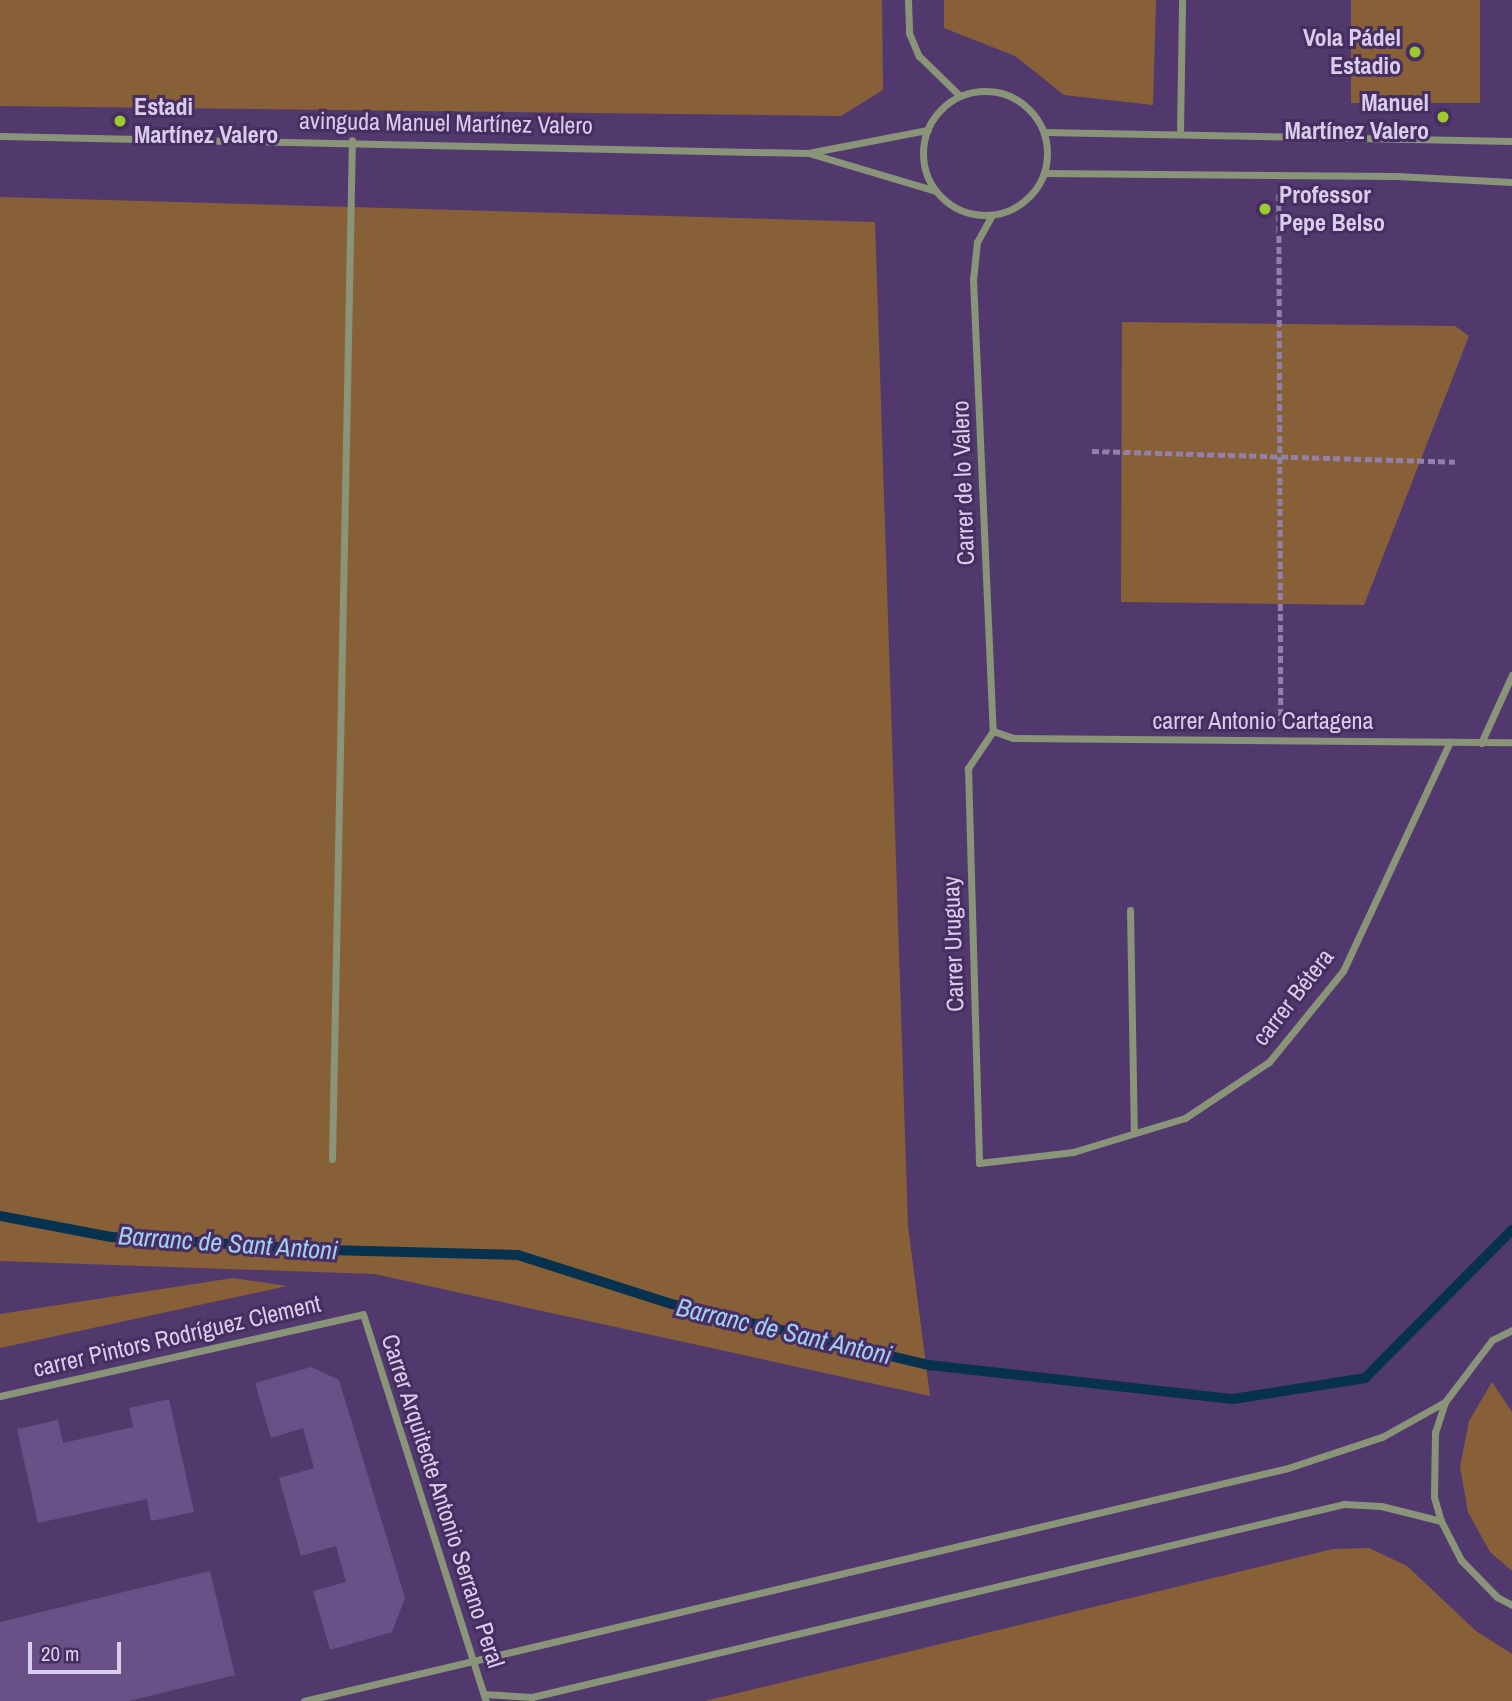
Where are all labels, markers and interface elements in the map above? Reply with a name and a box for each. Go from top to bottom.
place label: Vola Pádel Estadio [1303,24,1401,80]
marker: Vola Pádel Estadio [1407,44,1423,60]
place label: Manuel Martínez Valero [1285,89,1429,145]
place label: Estadi Martínez Valero [134,93,278,149]
street label: avinguda Manuel Martínez Valero [299,106,593,140]
marker: Manuel Martínez Valero [1435,109,1451,125]
marker: Estadi Martínez Valero [112,113,128,129]
place label: Professor Pepe Belso [1279,181,1385,237]
marker: Professor Pepe Belso [1257,201,1273,217]
street label: Carrer de lo Valero [946,400,980,566]
street label: carrer Antonio Cartagena [1152,707,1374,735]
street label: Carrer Uruguay [936,876,970,1012]
street label: carrer Bétera [1246,943,1340,1051]
water label: Barranc de Sant Antoni [116,1220,340,1266]
street label: carrer Pintors Rodríguez Clement [30,1289,324,1383]
water label: Barranc de Sant Antoni [673,1291,895,1371]
street label: Carrer Arquitecte Antonio Serrano Peral [375,1330,511,1672]
scale bar [32,1628,124,1672]
text: 20 m [41,1639,79,1668]

